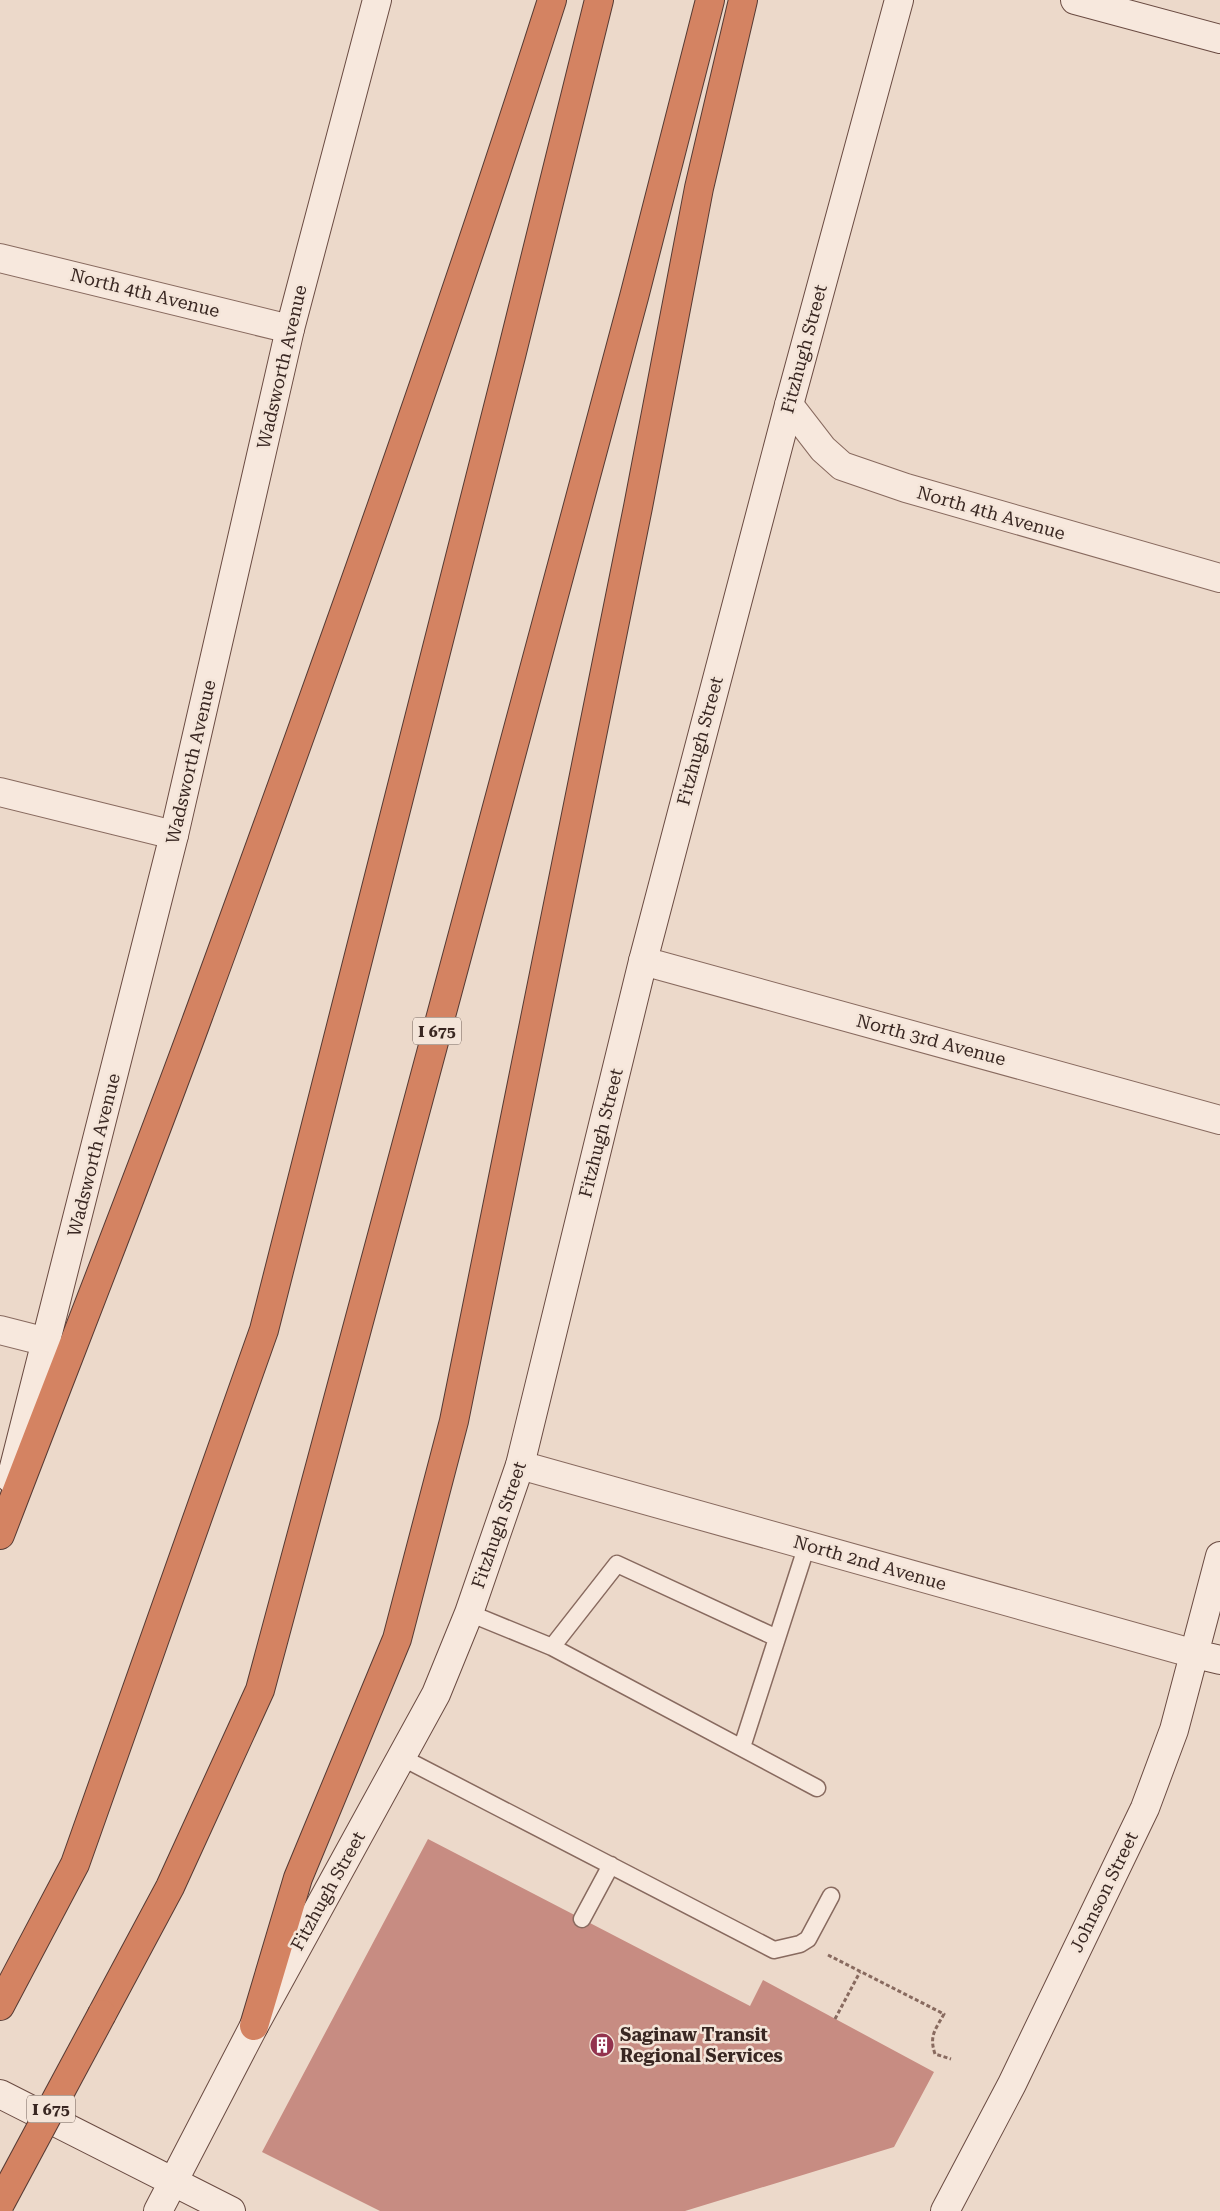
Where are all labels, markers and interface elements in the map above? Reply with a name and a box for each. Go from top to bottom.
street label: North 4th Avenue [68,264,222,321]
street label: Fitzhugh Street [776,282,831,416]
street label: Wadsworth Avenue [252,283,311,451]
street label: North 4th Avenue [915,481,1068,544]
street label: Fitzhugh Street [672,674,727,808]
street label: Wadsworth Avenue [161,678,220,846]
street label: North 3rd Avenue [854,1009,1008,1070]
road number: I 675 [413,1018,461,1044]
street label: Fitzhugh Street [574,1066,627,1200]
street label: Wadsworth Avenue [63,1071,124,1239]
street label: Fitzhugh Street [467,1458,530,1591]
street label: North 2nd Avenue [791,1531,949,1594]
street label: Fitzhugh Street [286,1827,369,1954]
street label: Johnson Street [1065,1828,1142,1955]
place label: Saginaw Transit Regional Services [620,2024,783,2066]
building icon: Saginaw Transit Regional Services [589,2032,615,2058]
road number: I 675 [27,2096,75,2122]

